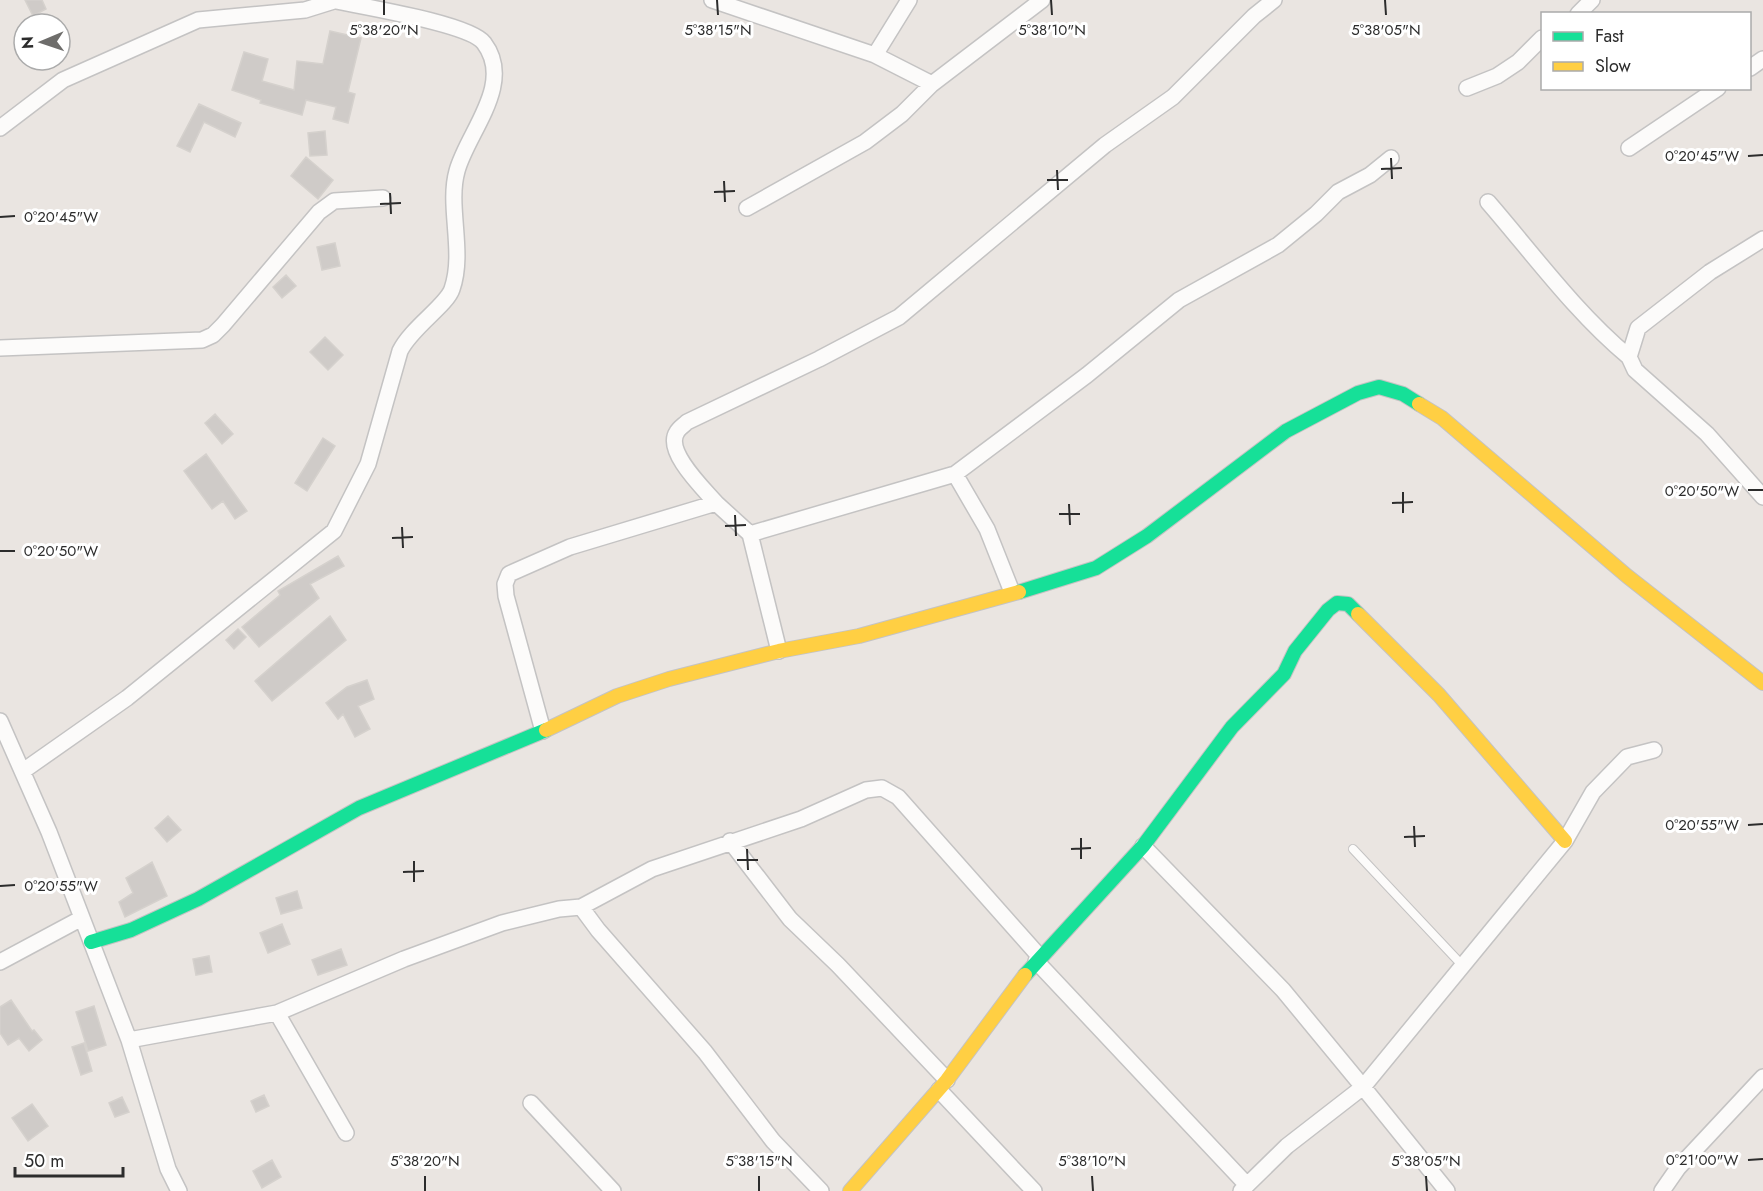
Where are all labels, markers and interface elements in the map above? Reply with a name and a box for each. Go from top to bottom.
north arrow [12,12,72,72]
legend [1541,12,1751,90]
text: 5°38'20"N [349,19,419,41]
text: 5°38'15"N [684,19,752,41]
text: 5°38'10"N [1018,19,1086,41]
text: 5°38'05"N [1351,19,1421,41]
text: Fast [1595,23,1624,49]
text: N [16,36,39,49]
text: Slow [1595,53,1632,79]
text: 0°20'45"W [1665,145,1739,167]
text: 0°20'45"W [24,206,98,228]
text: 0°20'50"W [1665,480,1739,502]
text: 0°20'50"W [24,540,98,562]
text: 0°20'55"W [1665,814,1739,836]
text: 0°20'55"W [24,875,98,897]
scale bar [15,1140,123,1178]
text: 50 m [24,1148,64,1174]
text: 0°21'00"W [1666,1149,1738,1171]
text: 5°38'20"N [390,1150,460,1172]
text: 5°38'15"N [725,1150,793,1172]
text: 5°38'10"N [1058,1150,1126,1172]
text: 5°38'05"N [1391,1150,1461,1172]

